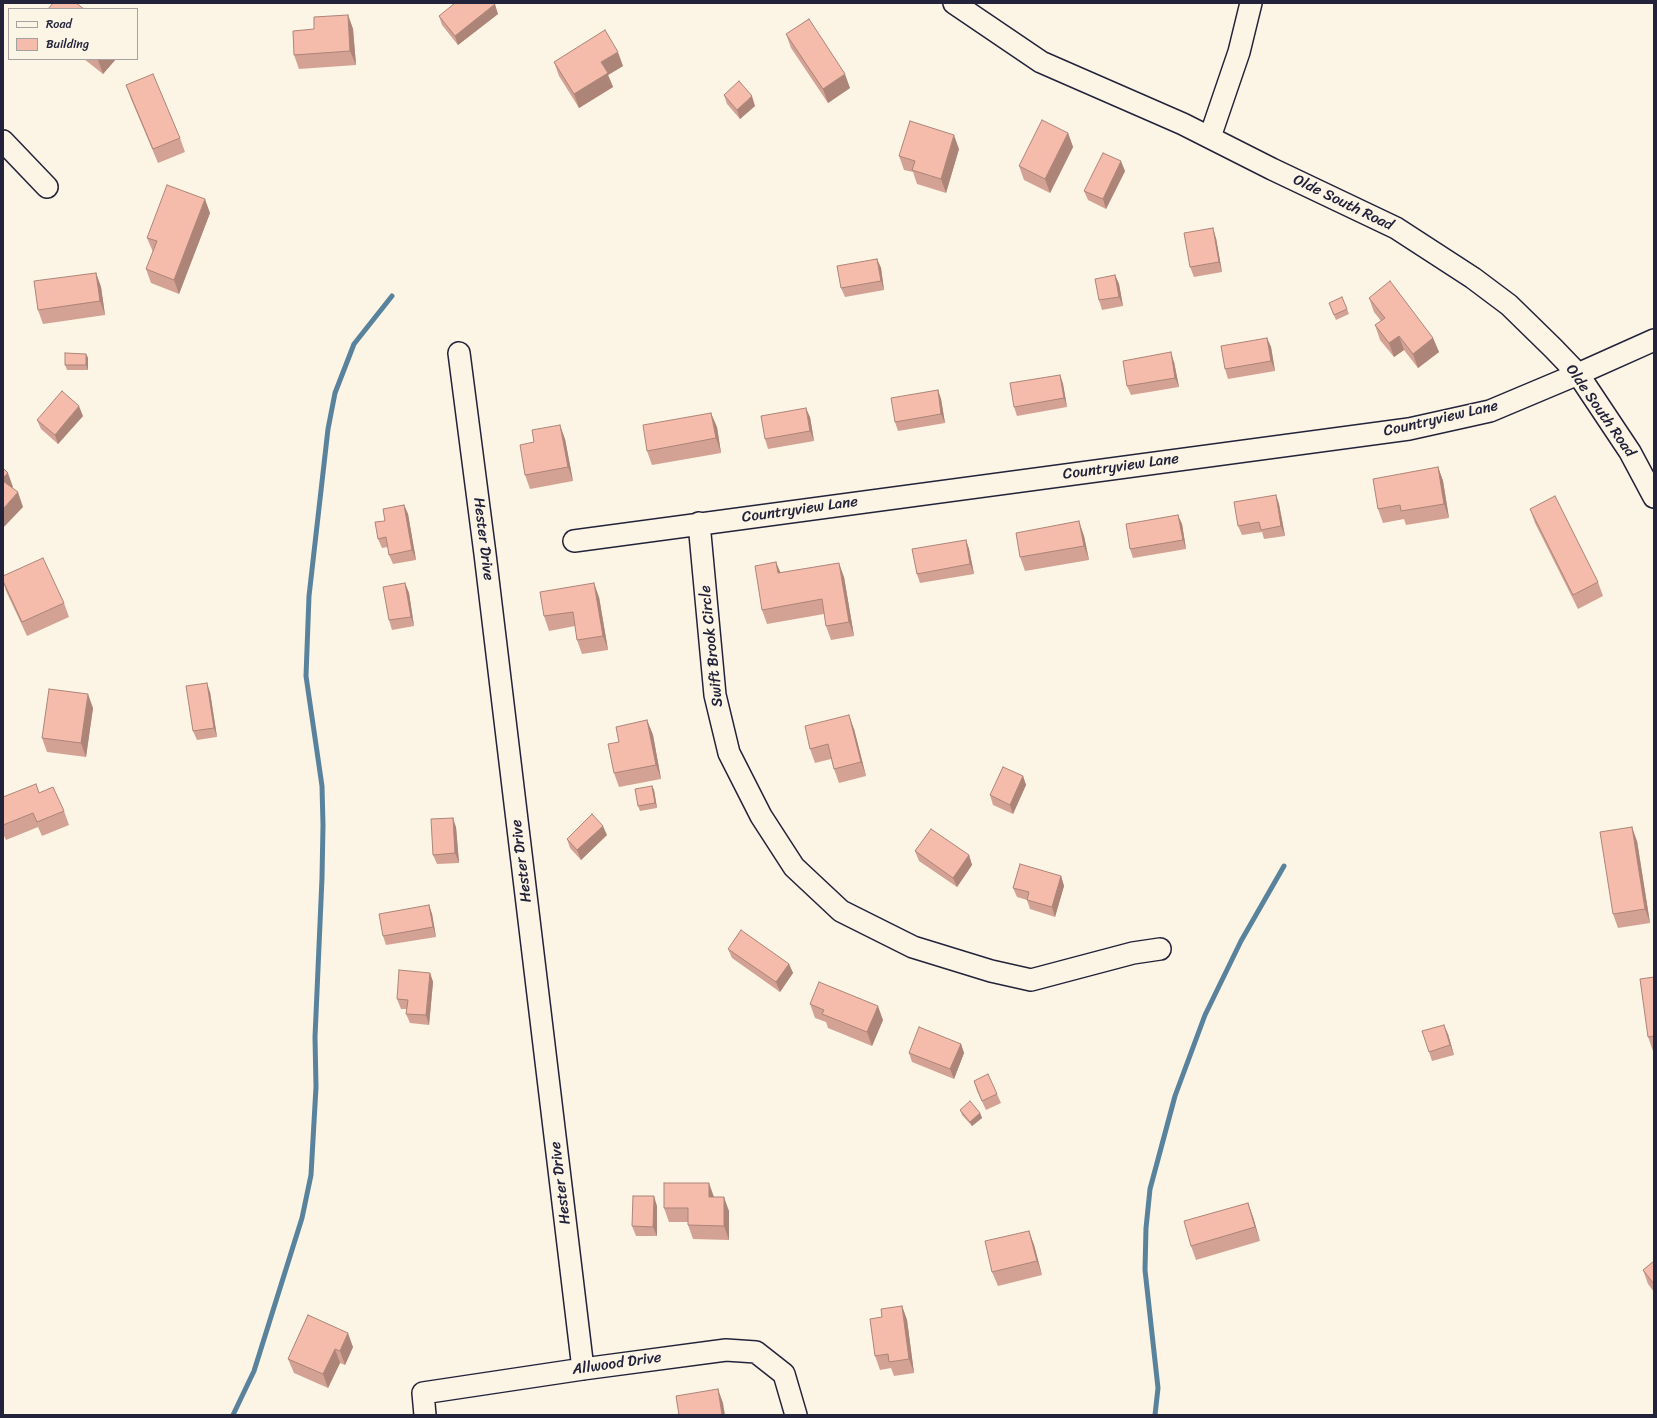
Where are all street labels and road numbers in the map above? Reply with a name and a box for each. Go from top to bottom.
street label: Olde South Road [1290,171,1396,235]
street label: Olde South Road [1561,361,1639,461]
street label: Countryview Lane [1382,397,1500,441]
street label: Countryview Lane [1062,450,1180,484]
street label: Countryview Lane [741,493,859,527]
street label: Hester Drive [469,496,497,582]
street label: Swift Brook Circle [697,584,727,708]
street label: Hester Drive [508,818,536,904]
street label: Hester Drive [547,1140,575,1226]
street label: Allwood Drive [571,1349,663,1379]

